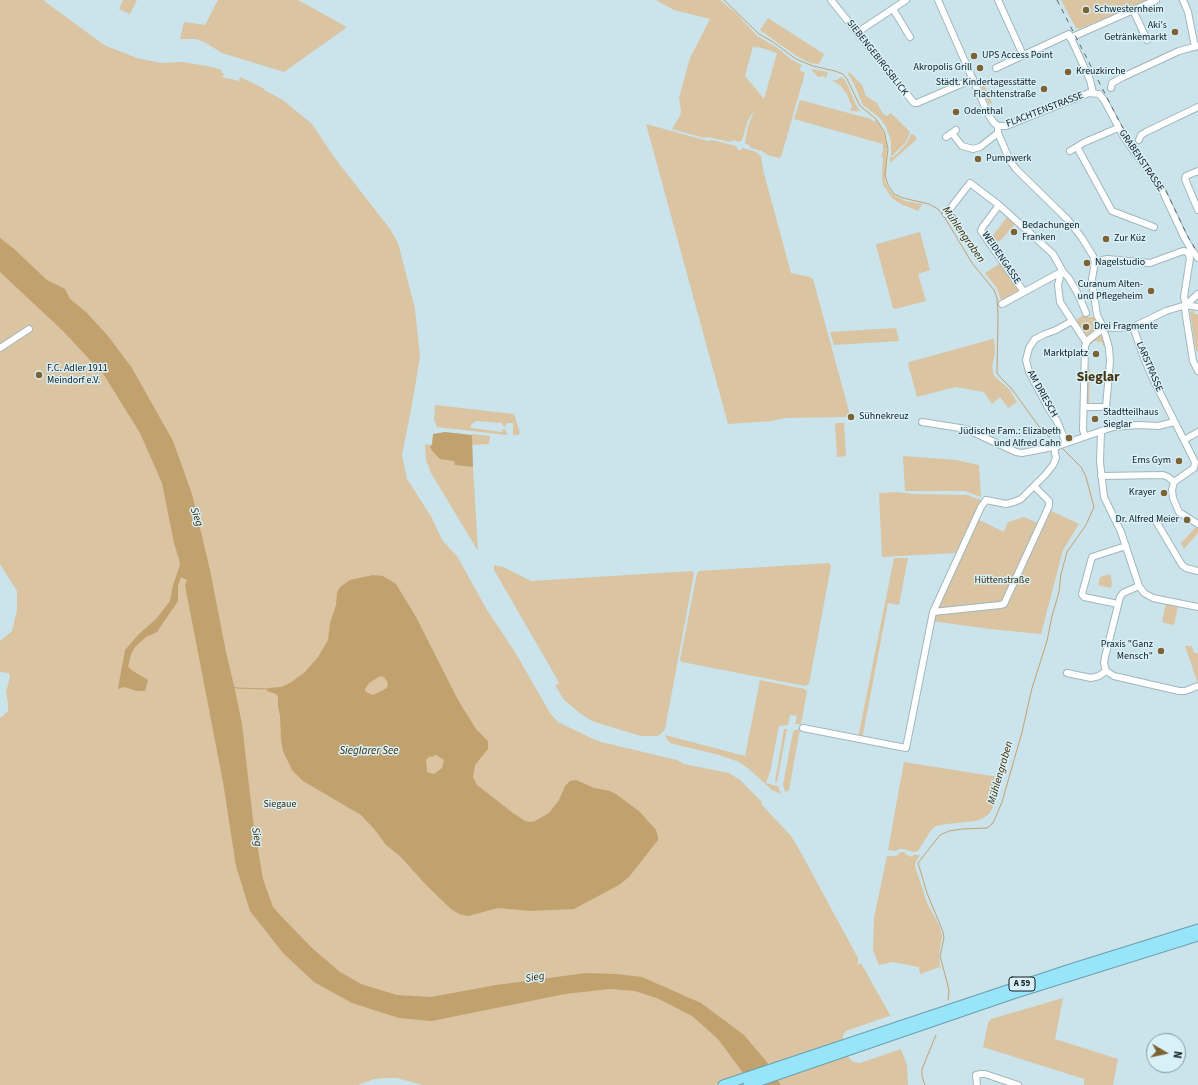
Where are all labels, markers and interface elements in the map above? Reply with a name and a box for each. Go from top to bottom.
place label: Schwesternheim [1094,4,1164,16]
marker: Schwesternheim [1081,5,1091,15]
street label: SIEBENGEBIRGSBLICK [844,18,910,98]
place label: Aki's Getränkemarkt [1104,20,1167,44]
marker: Aki's Getränkemarkt [1170,27,1180,37]
place label: UPS Access Point [982,50,1053,62]
marker: UPS Access Point [969,51,979,61]
place label: Akropolis Grill [913,62,972,74]
marker: Akropolis Grill [975,63,985,73]
place label: Kreuzkirche [1076,66,1126,78]
marker: Kreuzkirche [1063,67,1073,77]
place label: Städt. Kindertagesstätte Flachtenstraße [936,77,1036,100]
marker: Städt. Kindertagesstätte Flachtenstraße [1039,84,1049,94]
street label: FLACHTENSTRASSE [1005,90,1085,130]
place label: Odenthal [964,106,1003,118]
marker: Odenthal [951,107,961,117]
street label: GRABENSTRASSE [1116,128,1166,194]
place label: Pumpwerk [986,153,1031,165]
marker: Pumpwerk [973,154,983,164]
water label: Mühlengraben [939,204,987,266]
place label: Bedachungen Franken [1022,220,1080,244]
marker: Bedachungen Franken [1009,227,1019,237]
street label: WEIDENGASSE [979,229,1023,287]
place label: Zur Küz [1114,233,1145,245]
marker: Zur Küz [1101,234,1111,244]
place label: Nagelstudio [1095,257,1145,269]
marker: Nagelstudio [1082,258,1092,268]
place label: Curanum Alten- und Pflegeheim [1078,279,1143,302]
marker: Curanum Alten- und Pflegeheim [1146,286,1156,296]
place label: Drei Fragmente [1094,321,1158,333]
marker: Drei Fragmente [1081,322,1091,332]
street label: LARSTRASSE [1133,340,1165,394]
place label: Marktplatz [1043,348,1088,360]
marker: Marktplatz [1091,349,1101,359]
place label: F.C. Adler 1911 Meindorf e.V. [47,363,108,386]
street label: AM DRIESCH [1024,368,1060,420]
marker: F.C. Adler 1911 Meindorf e.V. [34,370,44,380]
district label: Sieglar [1076,370,1120,386]
place label: Stadtteilhaus Sieglar [1103,407,1158,430]
place label: Sühnekreuz [859,411,909,423]
marker: Sühnekreuz [846,412,856,422]
marker: Stadtteilhaus Sieglar [1090,414,1100,424]
place label: Jüdische Fam.: Elizabeth und Alfred Cahn [958,426,1061,450]
marker: Jüdische Fam.: Elizabeth und Alfred Cahn [1064,433,1074,443]
place label: Ems Gym [1132,455,1171,467]
marker: Ems Gym [1174,456,1184,466]
place label: Krayer [1129,487,1156,499]
marker: Krayer [1159,488,1169,498]
water label: Sieg [187,506,205,528]
place label: Dr. Alfred Meier [1116,514,1179,526]
marker: Dr. Alfred Meier [1182,515,1192,525]
park label: Hüttenstraße [974,575,1030,587]
place label: Praxis "Ganz Mensch" [1101,639,1153,662]
marker: Praxis "Ganz Mensch" [1156,646,1166,656]
water label: Mühlengraben [986,740,1016,806]
water label: Sieglarer See [340,745,398,759]
park label: Siegaue [264,799,296,811]
water label: Sieg [248,826,264,848]
water label: Sieg [524,970,546,986]
road number: A 59 [1009,977,1035,991]
north arrow [1146,1033,1186,1073]
text: N [1169,1050,1185,1060]

